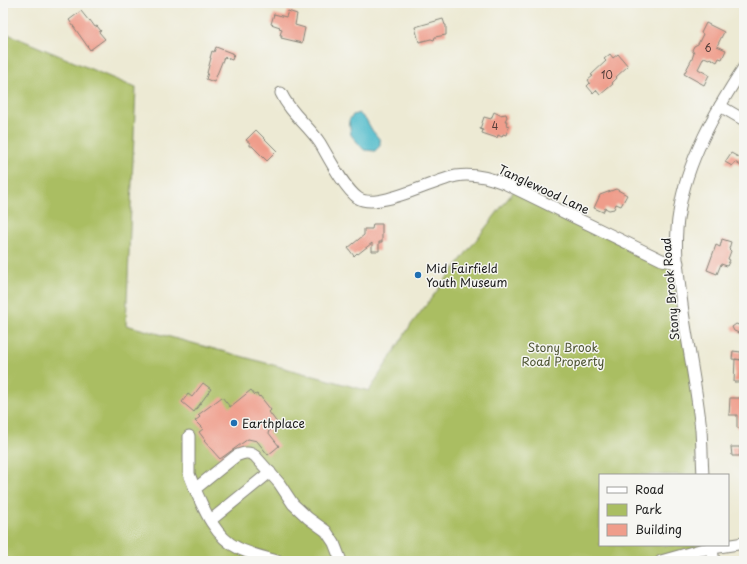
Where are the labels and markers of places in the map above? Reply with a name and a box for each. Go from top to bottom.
place label: Mid Fairfield Youth Museum [426,259,507,291]
marker: Mid Fairfield Youth Museum [413,270,423,280]
place label: Earthplace [242,414,305,432]
marker: Earthplace [229,418,239,428]

